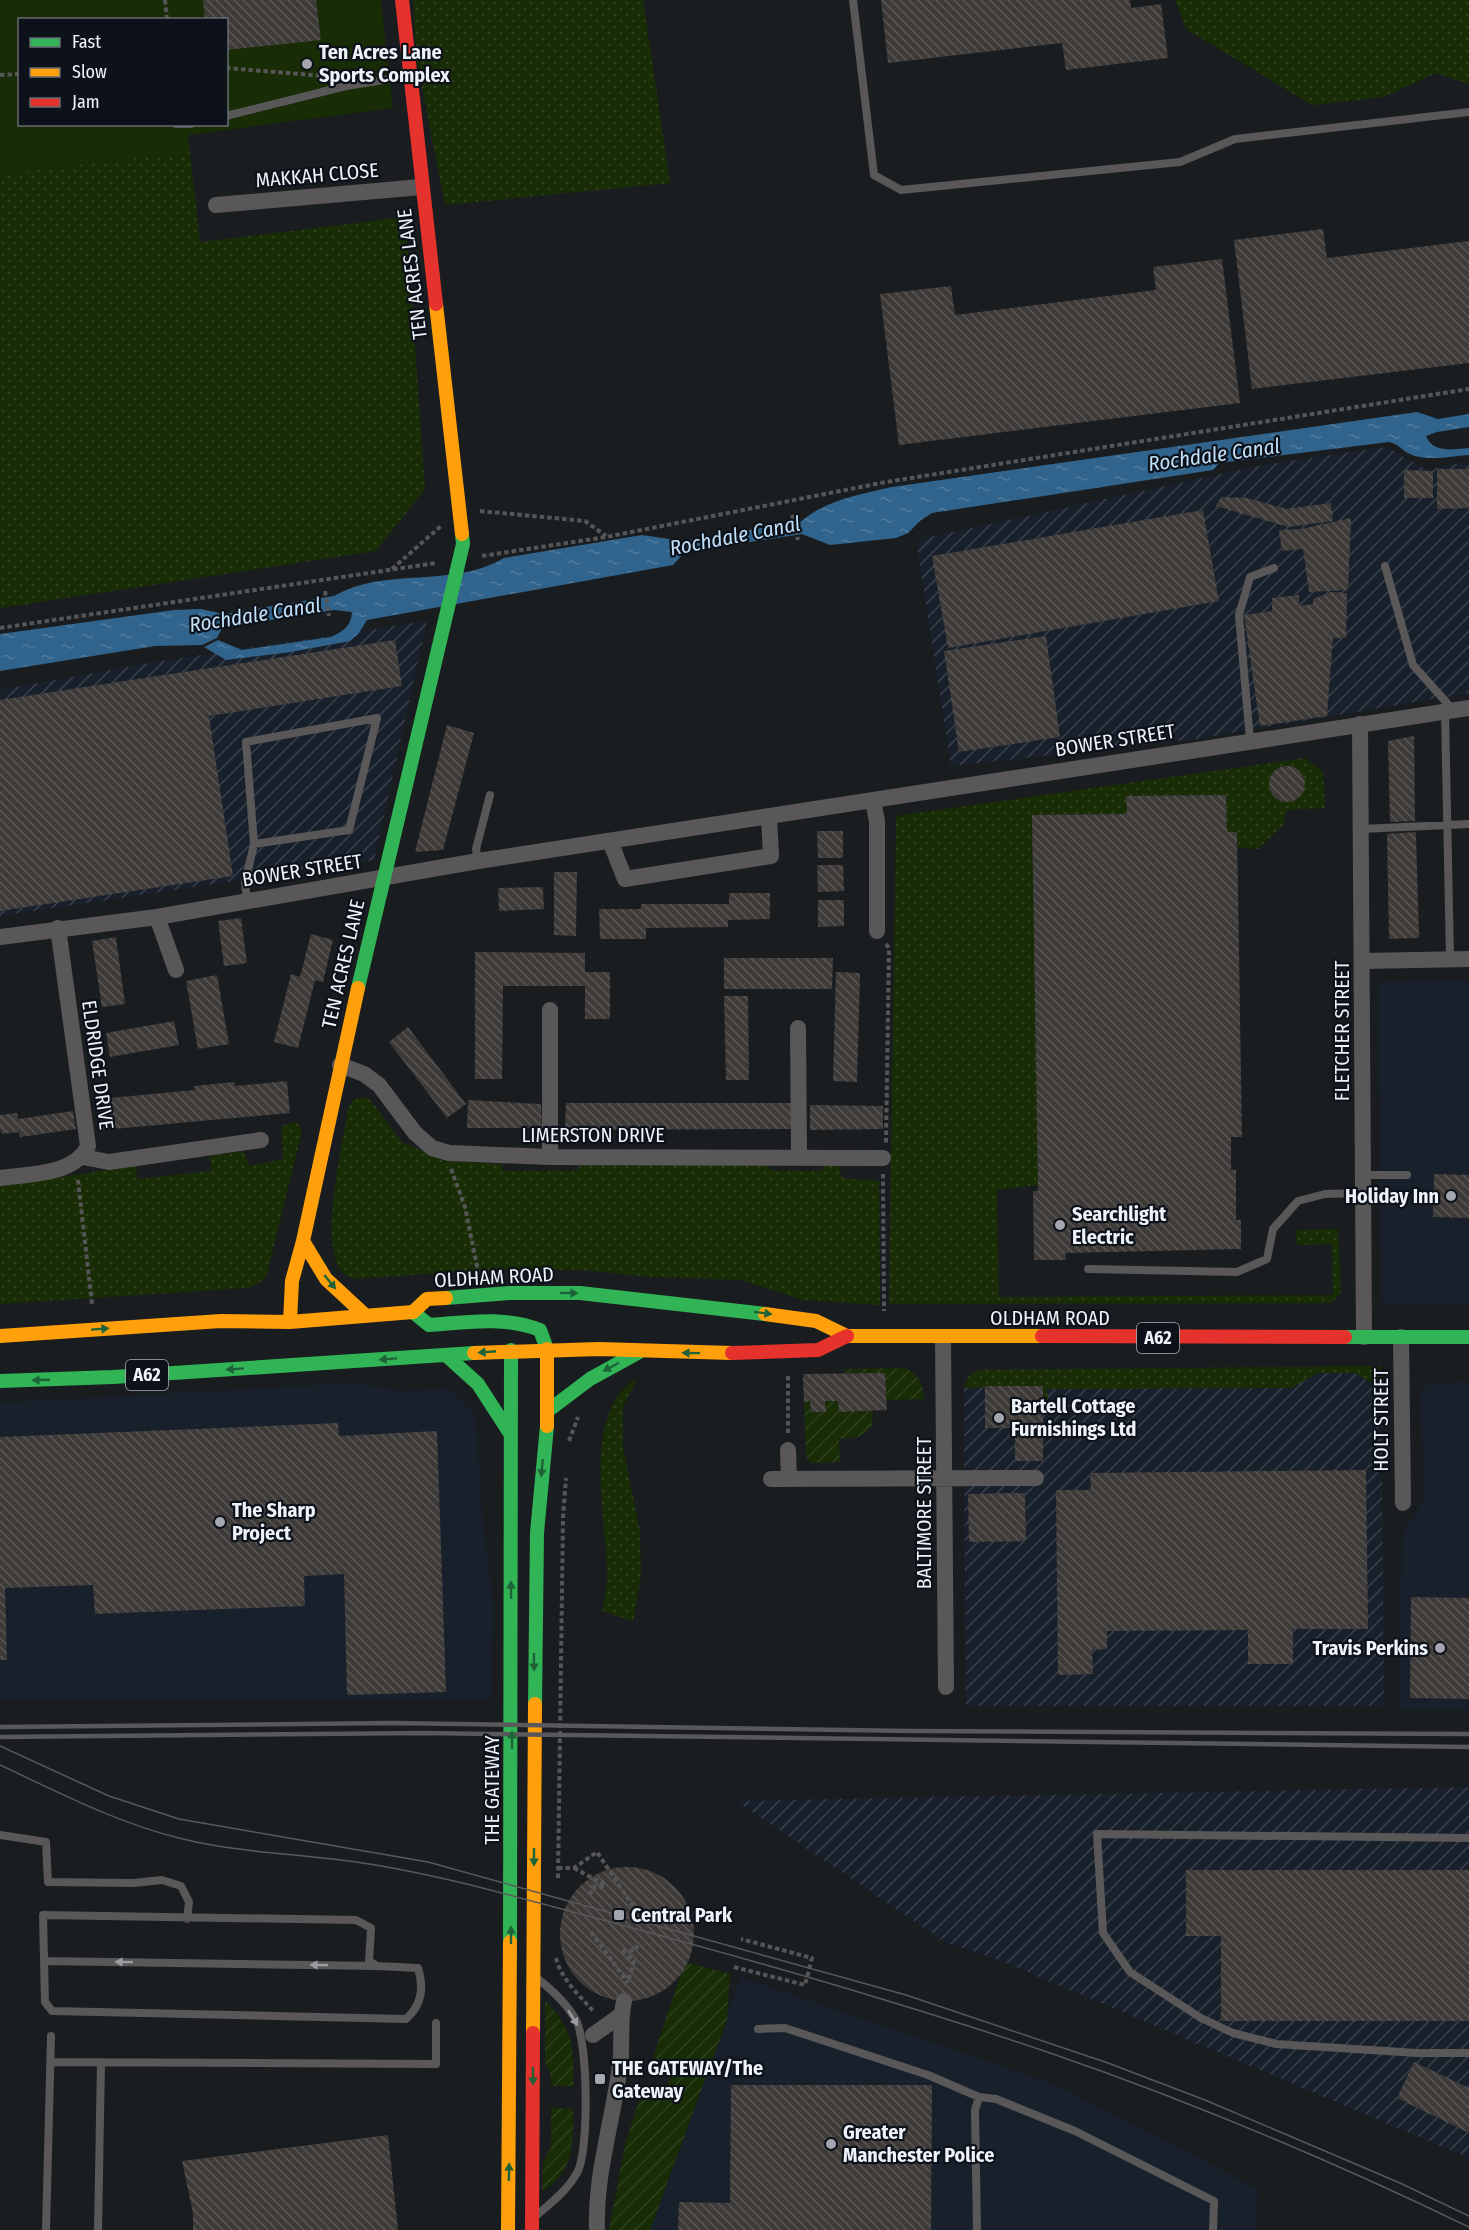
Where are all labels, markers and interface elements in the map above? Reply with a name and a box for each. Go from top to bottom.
legend [18,18,228,126]
text: Fast [72,31,101,53]
place label: Ten Acres Lane Sports Complex [319,40,450,87]
marker: Ten Acres Lane Sports Complex [300,57,314,71]
text: Slow [72,61,107,83]
text: Jam [72,91,100,113]
street label: MAKKAH CLOSE [255,158,379,192]
street label: TEN ACRES LANE [392,207,432,341]
water label: Rochdale Canal [1146,433,1282,477]
water label: Rochdale Canal [667,511,803,561]
water label: Rochdale Canal [187,592,323,638]
street label: BOWER STREET [1053,719,1177,761]
street label: BOWER STREET [240,849,364,891]
street label: TEN ACRES LANE [317,897,369,1031]
street label: FLETCHER STREET [1330,960,1354,1101]
street label: ELDRIDGE DRIVE [77,999,119,1131]
street label: LIMERSTON DRIVE [521,1123,665,1147]
place label: Holiday Inn [1345,1184,1439,1208]
marker: Holiday Inn [1444,1189,1458,1203]
place label: Searchlight Electric [1072,1202,1167,1249]
marker: Searchlight Electric [1053,1218,1067,1232]
street label: OLDHAM ROAD [434,1262,554,1292]
one-way arrow [323,1274,336,1289]
one-way arrow [559,1288,578,1298]
street label: OLDHAM ROAD [990,1306,1110,1330]
one-way arrow [753,1309,772,1318]
road number: A62 [1137,1323,1179,1353]
one-way arrow [91,1325,110,1334]
one-way arrow [477,1347,496,1357]
one-way arrow [681,1348,700,1358]
one-way arrow [379,1355,398,1364]
road number: A62 [126,1360,168,1390]
one-way arrow [602,1362,619,1372]
one-way arrow [226,1364,245,1374]
street label: HOLT STREET [1369,1368,1393,1472]
one-way arrow [31,1375,50,1384]
place label: Bartell Cottage Furnishings Ltd [1011,1394,1136,1441]
marker: Bartell Cottage Furnishings Ltd [992,1411,1006,1425]
street label: BALTIMORE STREET [912,1436,936,1589]
one-way arrow [537,1458,547,1477]
place label: The Sharp Project [232,1498,316,1545]
marker: The Sharp Project [213,1515,227,1529]
one-way arrow [506,1581,516,1600]
place label: Travis Perkins [1313,1636,1428,1660]
marker: Travis Perkins [1433,1641,1447,1655]
one-way arrow [530,1653,539,1672]
one-way arrow [507,1730,517,1749]
street label: THE GATEWAY [480,1735,504,1845]
one-way arrow [529,1848,539,1867]
place label: Central Park [631,1903,733,1927]
marker: Central Park [612,1908,626,1922]
one-way arrow [506,1925,516,1944]
one-way arrow [114,1957,133,1967]
one-way arrow [309,1960,328,1970]
one-way arrow [568,2010,579,2026]
place label: THE GATEWAY/The Gateway [612,2056,763,2103]
one-way arrow [528,2066,538,2085]
marker: THE GATEWAY/The Gateway [593,2072,607,2086]
place label: Greater Manchester Police [843,2120,994,2167]
marker: Greater Manchester Police [824,2137,838,2151]
one-way arrow [504,2162,514,2181]

